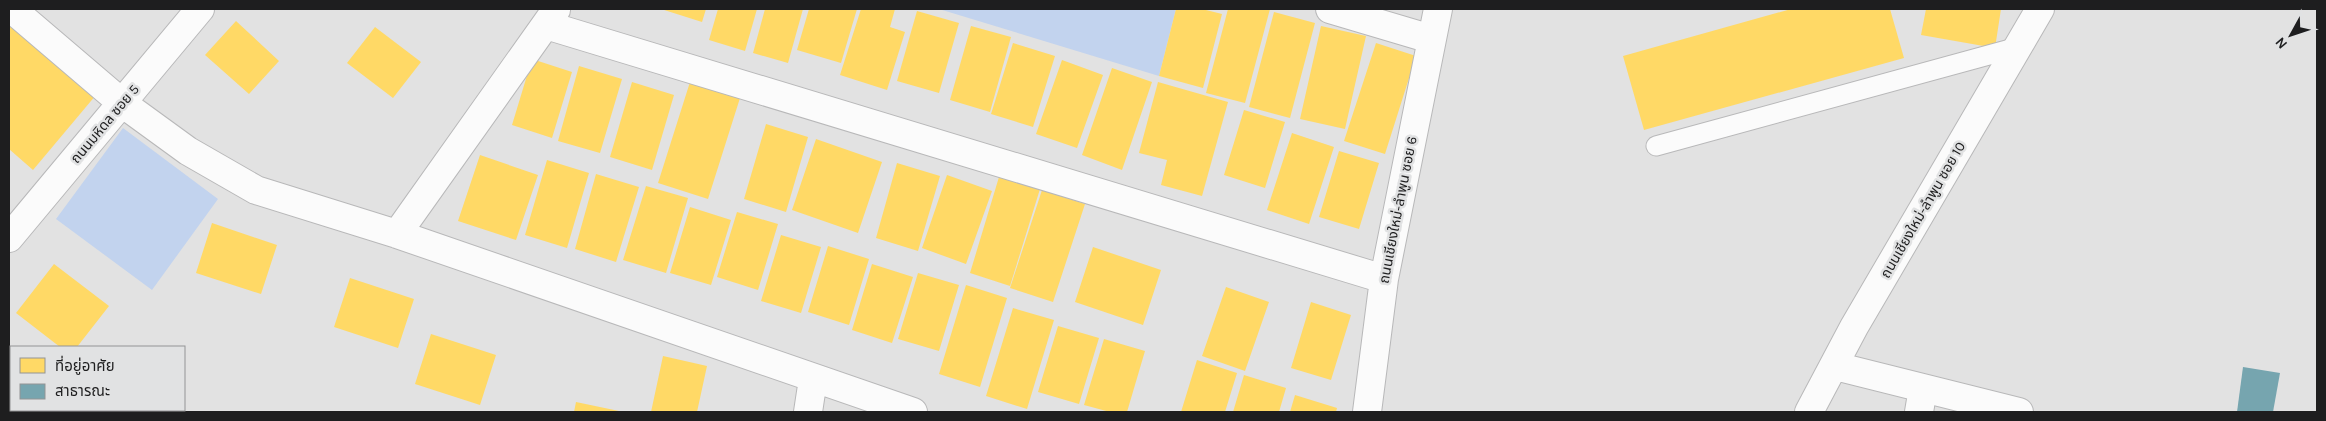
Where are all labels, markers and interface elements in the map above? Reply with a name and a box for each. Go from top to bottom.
north arrow [2266,10,2316,60]
text: N [2272,34,2291,52]
street label: ถนนมหิดล ซอย 5 [67,81,143,167]
street label: ถนนเชียงใหม่-ลำพูน ซอย 6 [1375,135,1421,285]
street label: ถนนเชียงใหม่-ลำพูน ซอย 10 [1877,139,1969,281]
legend [10,346,185,411]
text: ที่อยู่อาศัย [55,355,115,375]
text: สาธารณะ [55,382,110,400]

